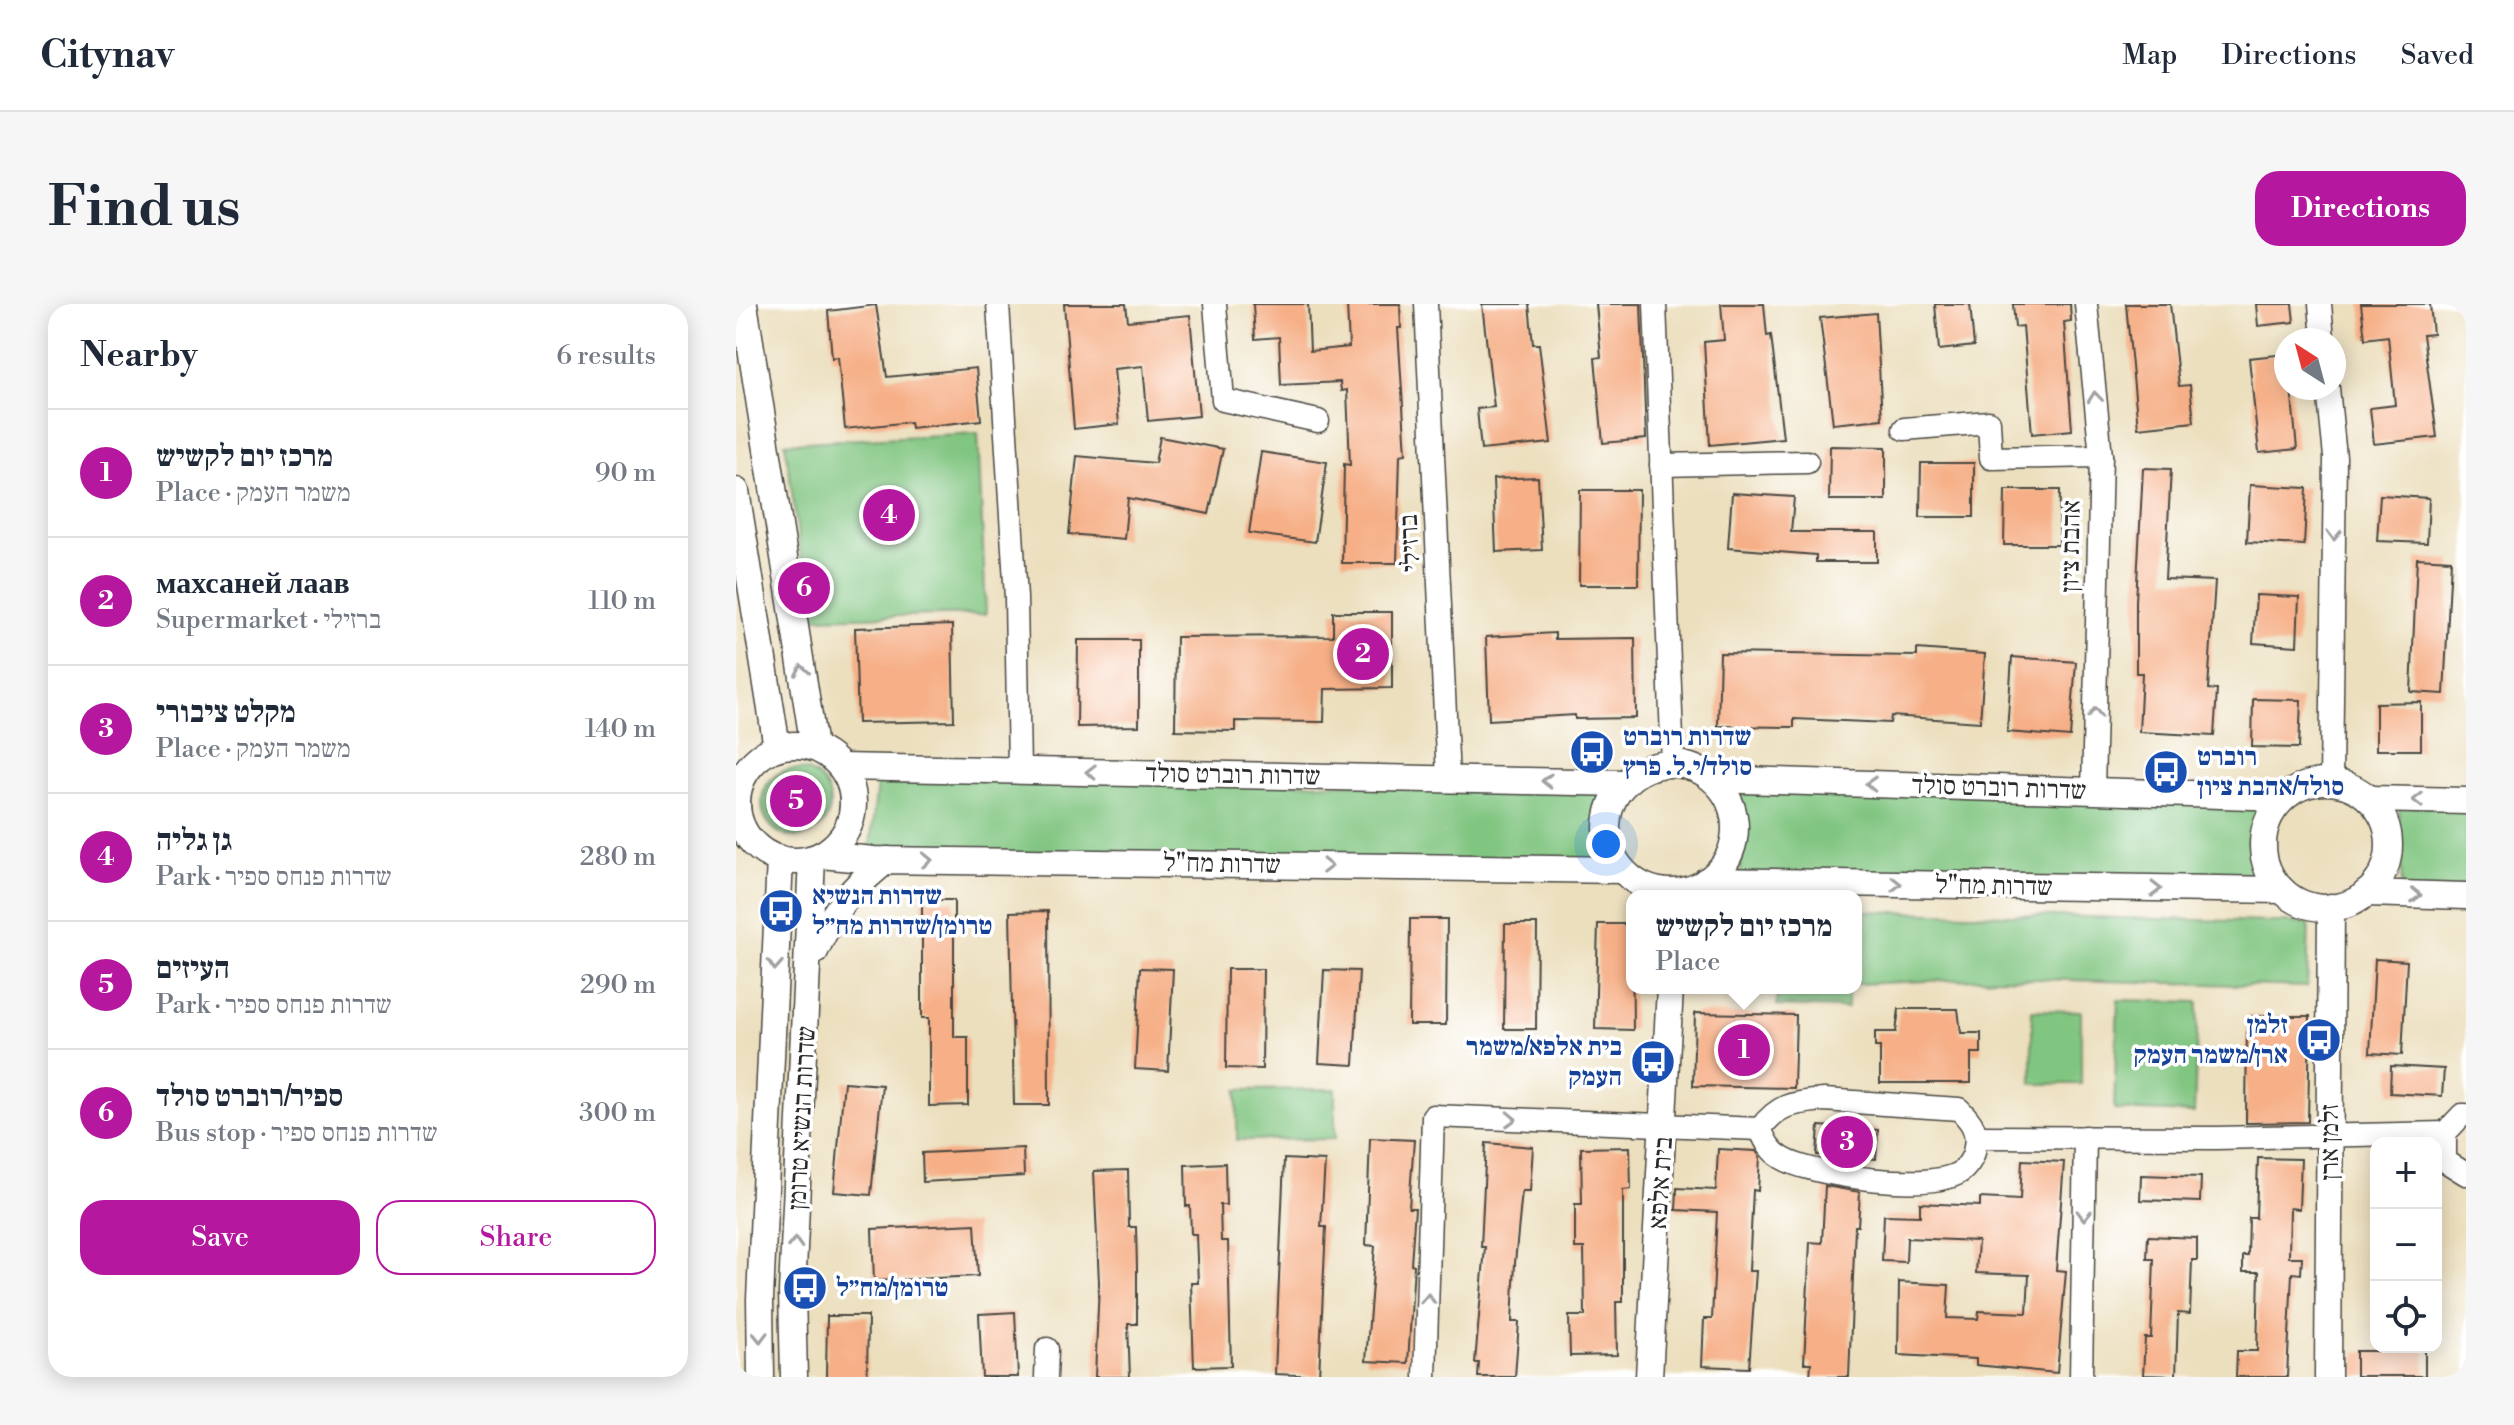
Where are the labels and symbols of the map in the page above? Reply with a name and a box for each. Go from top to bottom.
north arrow [2274,328,2346,400]
one-way arrow [2087,391,2104,404]
pin: 4 [863,485,915,545]
street label: אהבת ציון [2054,499,2088,593]
street label: ברזילי [1393,513,1427,573]
one-way arrow [2325,529,2343,542]
pin: 6 [778,558,830,618]
pin: 2 [1337,624,1389,684]
one-way arrow [794,663,811,677]
one-way arrow [2086,706,2104,719]
place label: שדרות רוברט סולד/י.ל. פרץ [1623,721,1752,783]
bus stop icon: שדרות רוברט סולד/י.ל. פרץ [1568,728,1616,776]
place label: רוברט סולד/אהבת ציון [2197,741,2344,803]
bus stop icon: רוברט סולד/אהבת ציון [2142,748,2190,796]
street label: שדרות רוברט סולד [1145,757,1321,793]
one-way arrow [1084,763,1097,781]
street label: שדרות רוברט סולד [1911,769,2087,807]
pin: 5 [770,771,822,831]
one-way arrow [1540,773,1553,790]
one-way arrow [1864,776,1877,793]
one-way arrow [2411,791,2424,808]
your location [1586,824,1626,864]
street label: שדרות מח"ל [1163,847,1281,881]
one-way arrow [921,851,934,869]
one-way arrow [1321,857,1334,875]
street label: שדרות מח"ל [1935,869,2053,903]
one-way arrow [1890,875,1903,893]
place label: שדרות הנשיא טרומן/שדרות מח״ל [812,880,992,942]
one-way arrow [2150,880,2163,897]
one-way arrow [2410,886,2423,903]
bus stop icon: שדרות הנשיא טרומן/שדרות מח״ל [757,887,805,935]
one-way arrow [767,959,784,972]
place label: זלמן ארן/משמר העמק [2134,1009,2288,1071]
bus stop icon: זלמן ארן/משמר העמק [2295,1016,2343,1064]
pin: 1 [1718,1020,1770,1080]
street label: שדרות הנשיא טרומן [781,1025,823,1211]
place label: בית אלפא/משמר העמק [1466,1031,1622,1093]
bus stop icon: בית אלפא/משמר העמק [1629,1038,1677,1086]
street label: זלמן ארן [2314,1104,2346,1180]
one-way arrow [1505,1110,1518,1127]
pin: 3 [1821,1112,1873,1172]
street label: בית אלפא [1642,1136,1680,1230]
one-way arrow [2075,1209,2093,1222]
one-way arrow [786,1236,803,1249]
bus stop icon: טרומן/מח״ל [781,1264,829,1312]
place label: טרומן/מח״ל [836,1272,948,1304]
one-way arrow [1419,1292,1436,1305]
one-way arrow [752,1331,769,1344]

